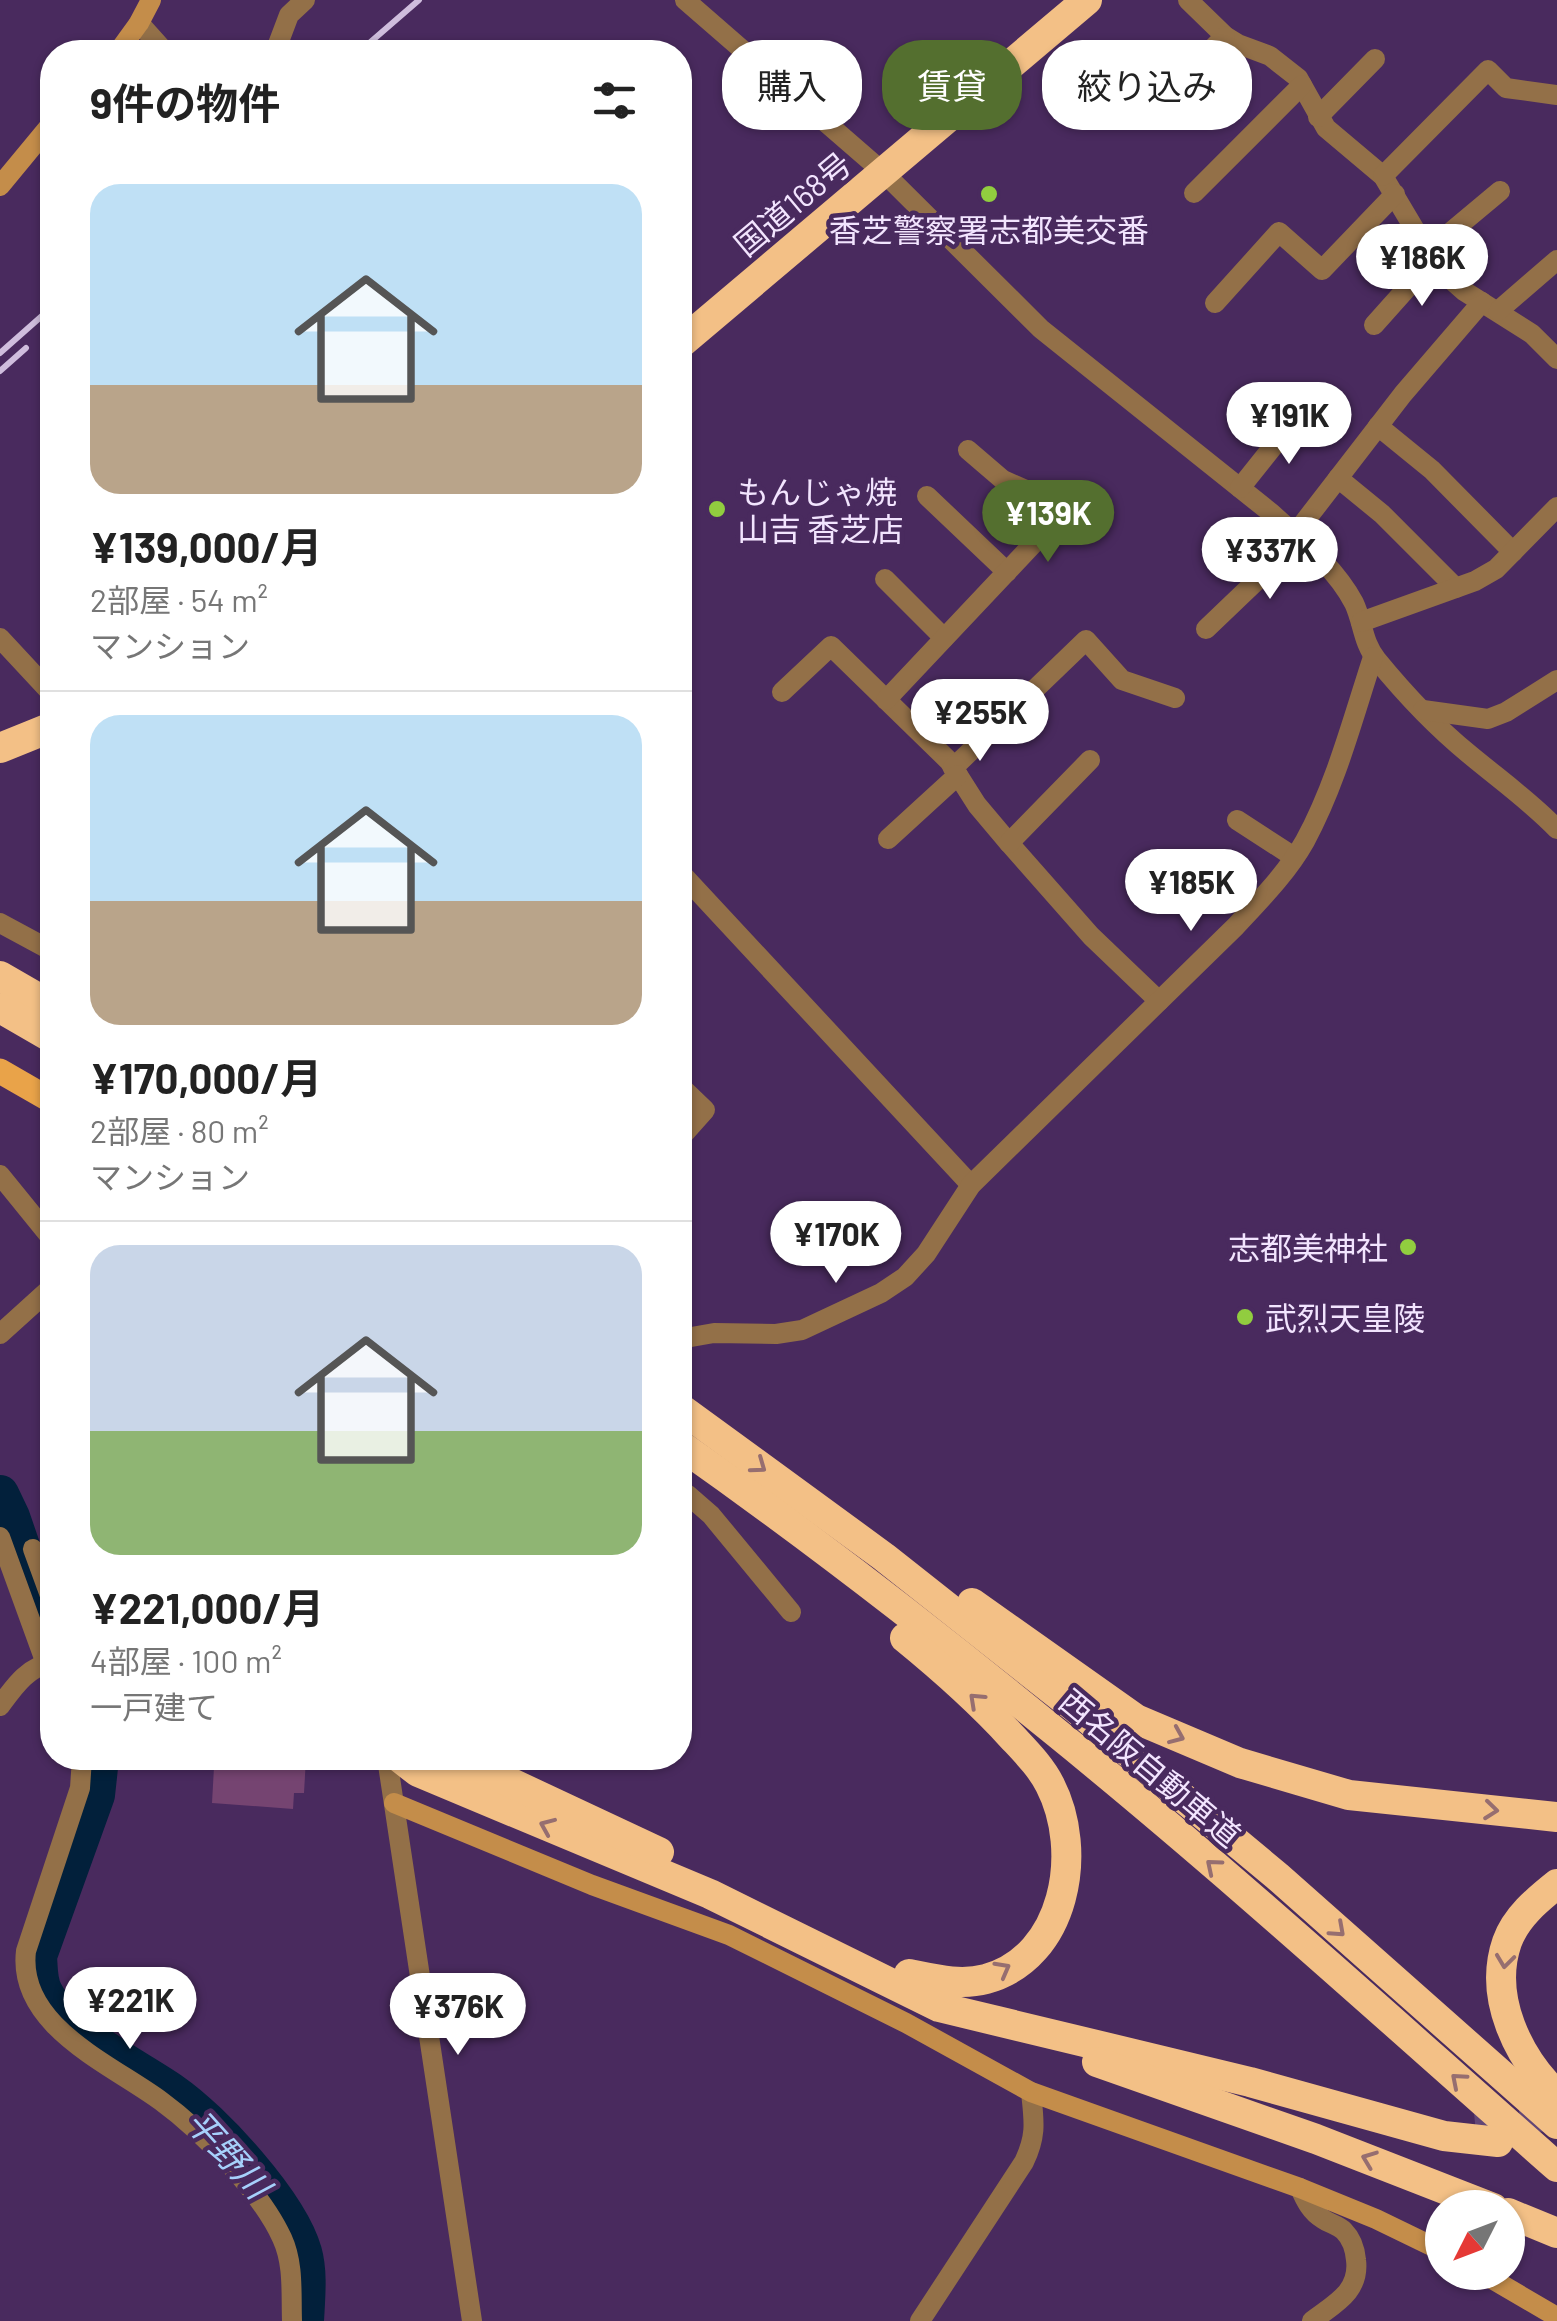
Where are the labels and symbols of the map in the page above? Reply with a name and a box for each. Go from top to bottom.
street label: 国道168号 [726,143,858,263]
marker: 香芝警察署志都美交番 [978,183,1000,205]
place label: 香芝警察署志都美交番 [829,210,1149,248]
pin: ¥186K [1352,224,1492,309]
pin: ¥191K [1219,382,1359,467]
place label: もんじゃ焼 山吉 香芝店 [737,472,903,547]
pin: ¥139K [978,480,1118,565]
marker: もんじゃ焼 山吉 香芝店 [706,498,728,520]
pin: ¥337K [1200,517,1340,602]
pin: ¥255K [910,679,1050,764]
pin: ¥185K [1121,849,1261,934]
pin: ¥170K [766,1201,906,1286]
place label: 志都美神社 [1228,1228,1388,1266]
marker: 志都美神社 [1397,1236,1419,1258]
place label: 武烈天皇陵 [1265,1298,1425,1336]
marker: 武烈天皇陵 [1234,1306,1256,1328]
one-way arrow [748,1454,766,1472]
street label: 西名阪自動車道 [1053,1680,1249,1854]
one-way arrow [969,1694,988,1712]
one-way arrow [1167,1724,1185,1744]
one-way arrow [1483,1799,1499,1820]
one-way arrow [539,1818,557,1838]
one-way arrow [1207,1859,1225,1877]
one-way arrow [1326,1918,1345,1936]
one-way arrow [1495,1954,1516,1970]
one-way arrow [993,1962,1011,1982]
pin: ¥221K [60,1967,200,2052]
pin: ¥376K [388,1973,528,2058]
one-way arrow [1451,2073,1469,2091]
water label: 平野川 [178,2100,282,2209]
one-way arrow [1362,2151,1379,2171]
north arrow [1425,2190,1525,2290]

